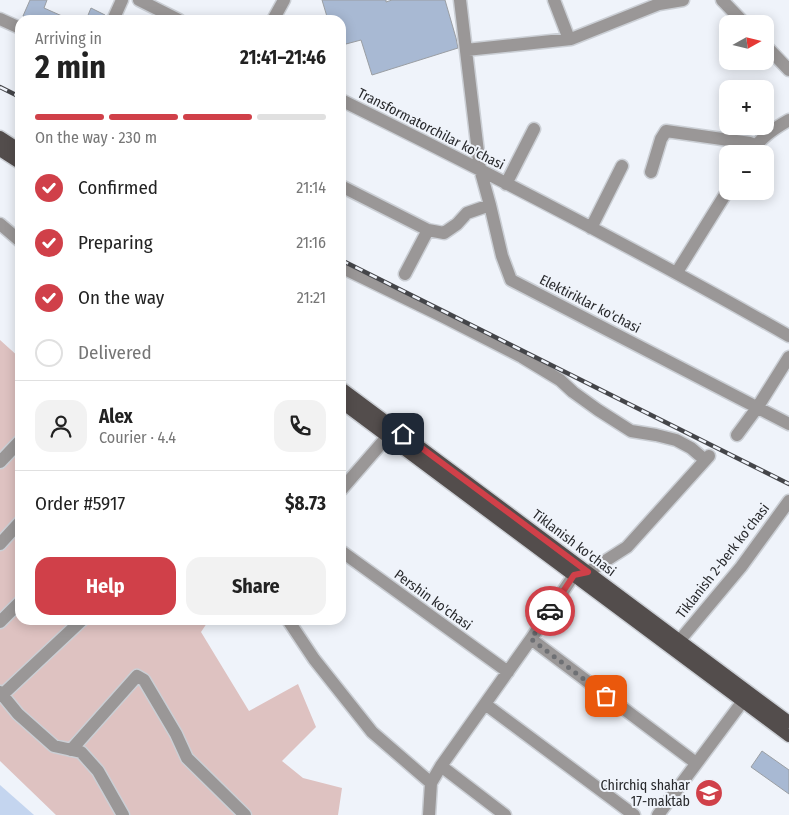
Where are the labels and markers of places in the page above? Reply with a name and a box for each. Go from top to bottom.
pin [382,413,424,455]
pin [585,675,627,717]
place label: Chirchiq shahar 17-maktab [601,777,690,810]
school or university icon: Chirchiq shahar 17-maktab [694,778,724,808]

